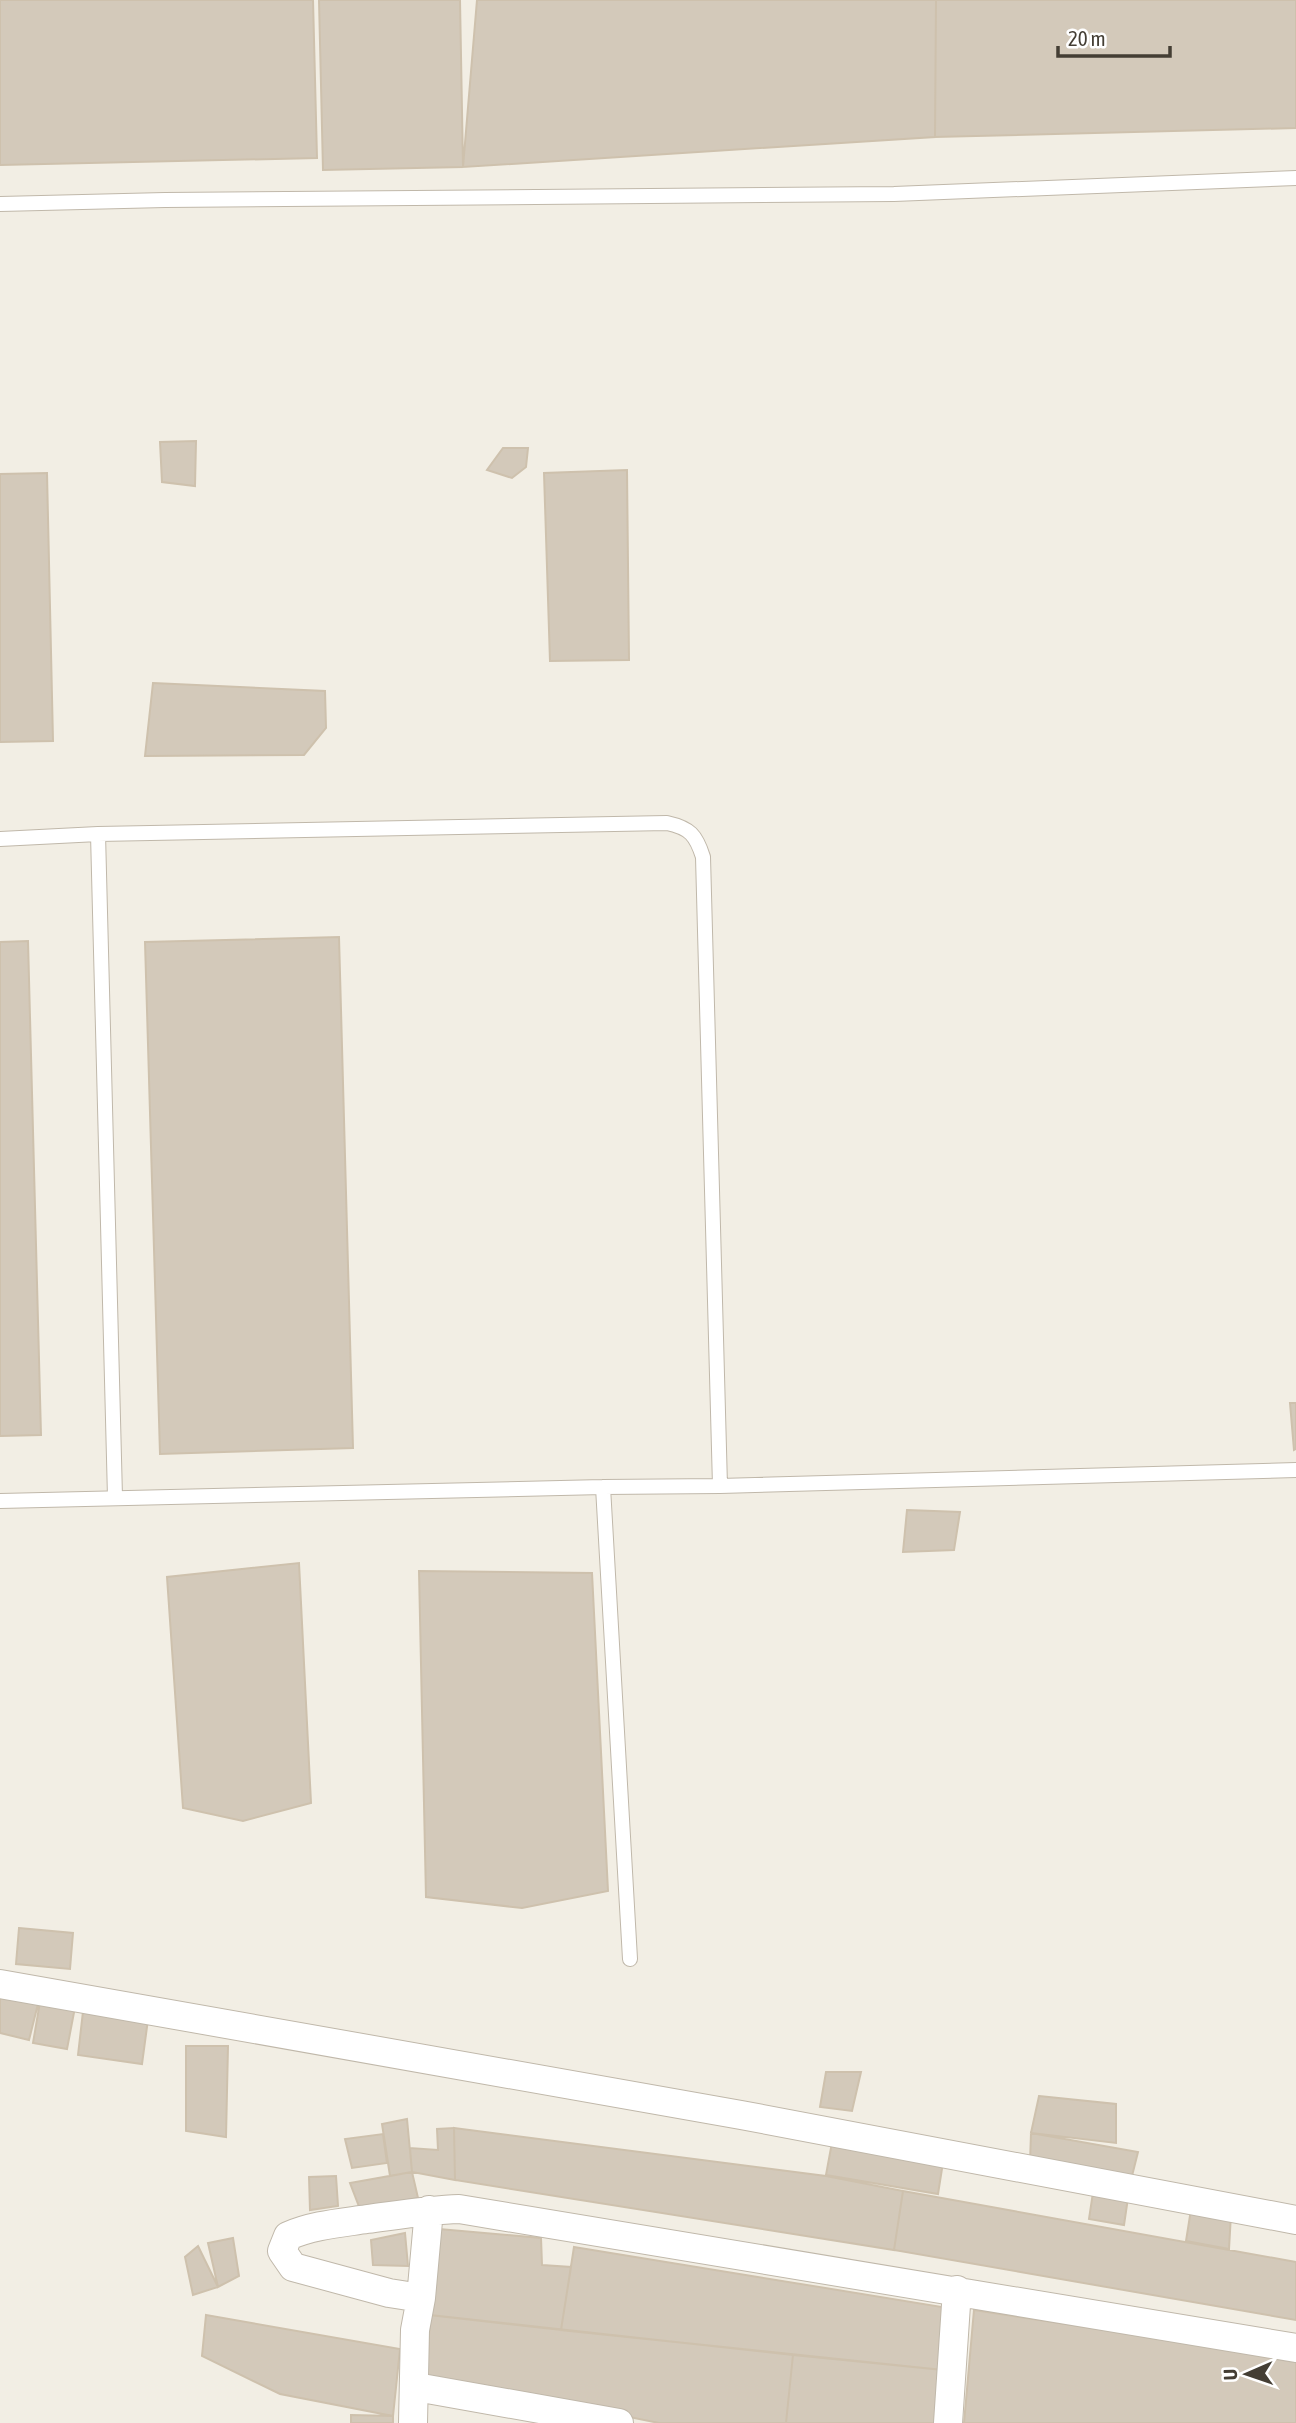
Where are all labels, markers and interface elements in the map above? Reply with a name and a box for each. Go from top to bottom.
scale bar [1058,14,1170,58]
text: 20 m [1068,26,1106,50]
north arrow [1212,2339,1282,2409]
text: U [1219,2369,1241,2381]

